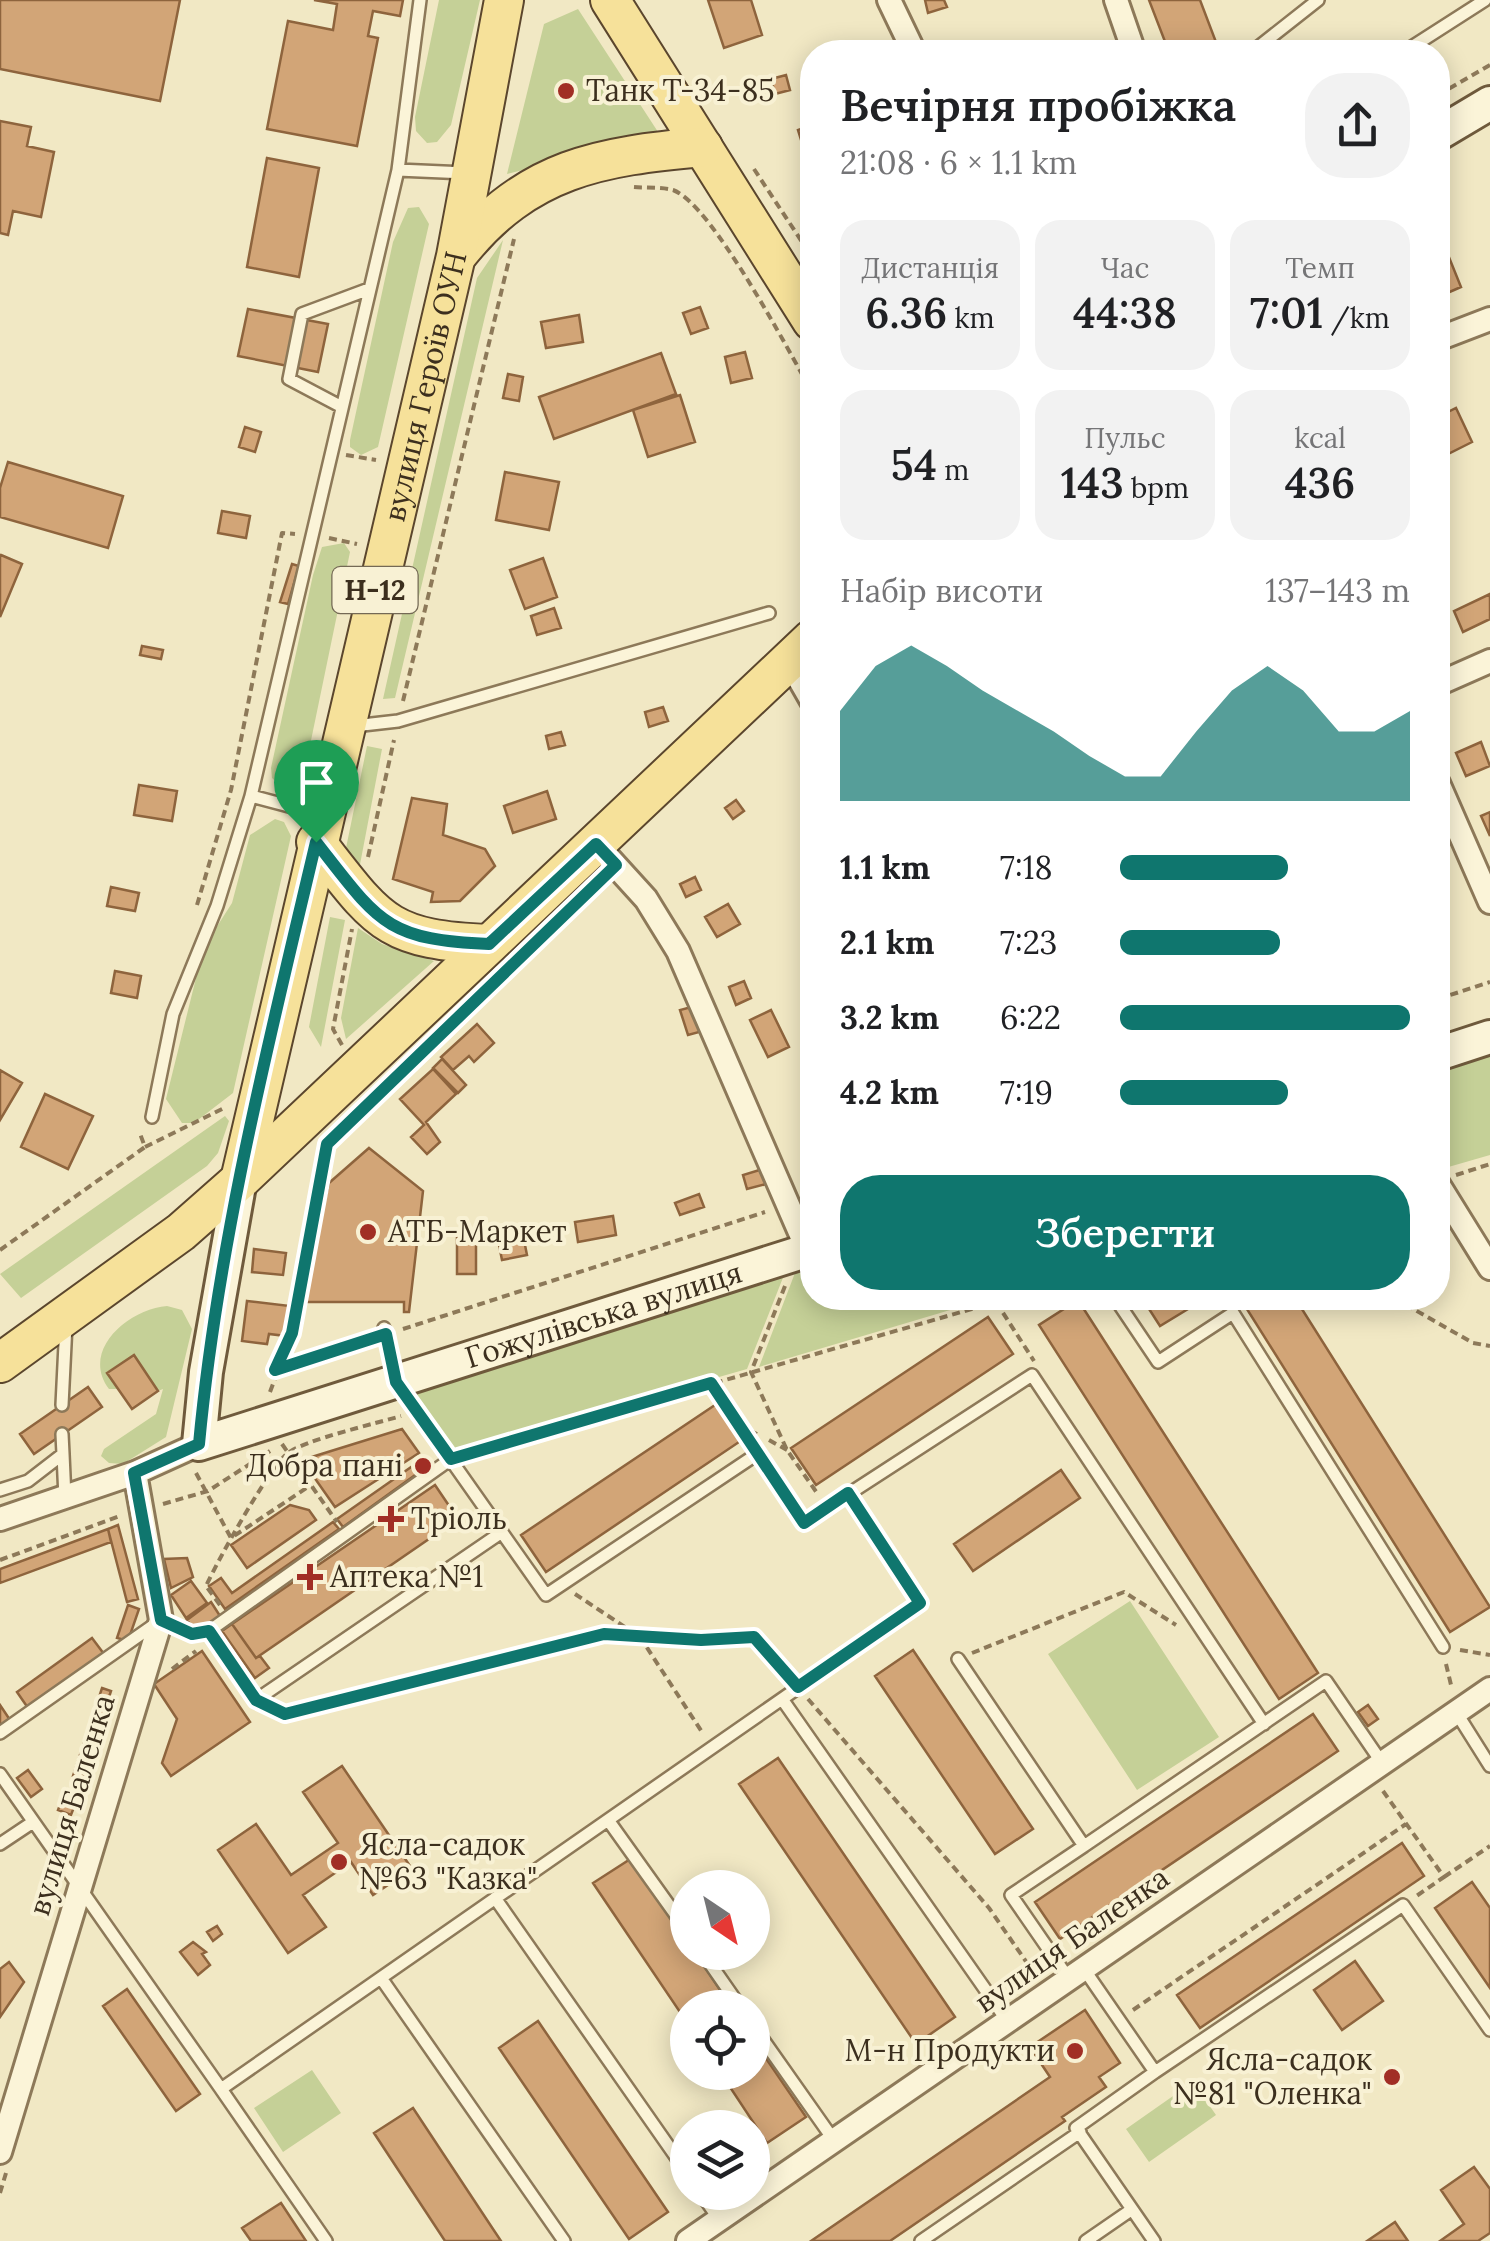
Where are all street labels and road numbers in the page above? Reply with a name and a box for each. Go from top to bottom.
street label: вулиця Героїв ОУН [375,247,475,525]
road number: Н-12 [332,567,418,613]
street label: Гожулівська вулиця [460,1252,747,1376]
street label: вулиця Баленка [19,1690,124,1920]
street label: вулиця Баленка [967,1858,1177,2021]

